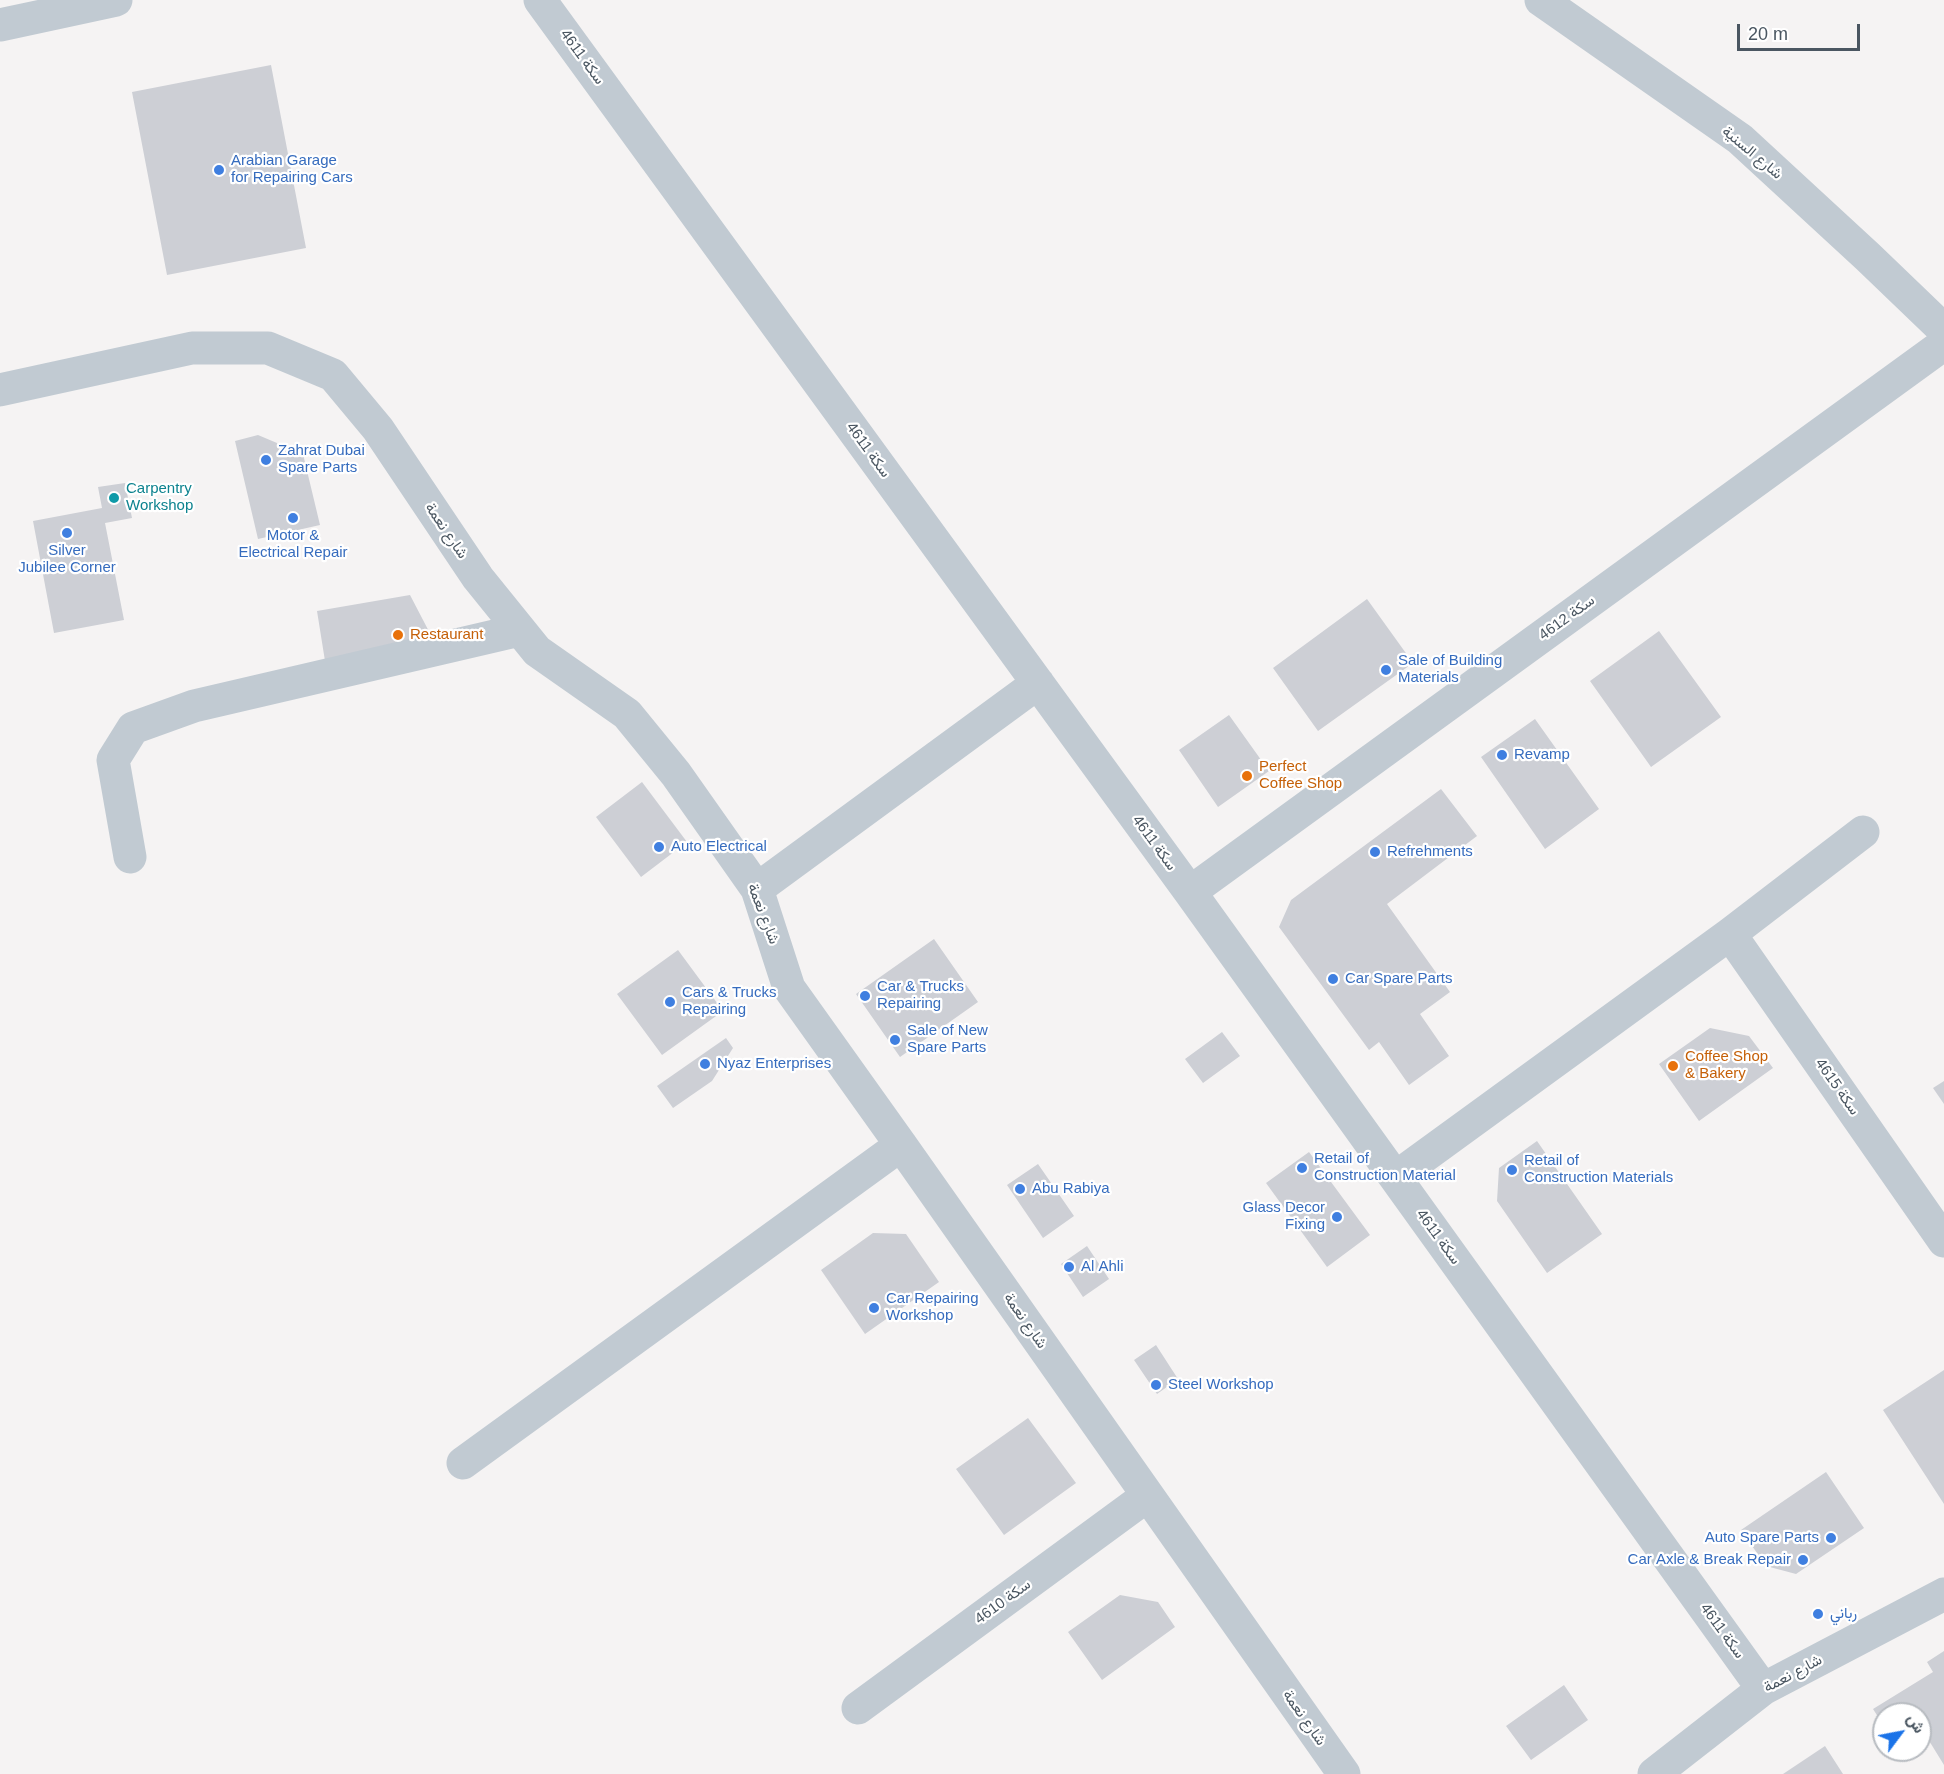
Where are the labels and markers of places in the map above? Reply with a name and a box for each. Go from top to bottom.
place label: Arabian Garage for Repairing Cars [231,152,353,187]
marker: Arabian Garage for Repairing Cars [212,163,226,177]
place label: Zahrat Dubai Spare Parts [278,442,365,477]
marker: Zahrat Dubai Spare Parts [259,453,273,467]
place label: Carpentry Workshop [126,480,193,515]
marker: Carpentry Workshop [107,491,121,505]
marker: Motor & Electrical Repair [286,511,300,525]
marker: Silver Jubilee Corner [60,526,74,540]
place label: Motor & Electrical Repair [238,527,348,562]
place label: Silver Jubilee Corner [18,542,116,577]
place label: Restaurant [410,626,483,644]
marker: Restaurant [391,628,405,642]
place label: Sale of Building Materials [1398,652,1502,687]
marker: Sale of Building Materials [1379,663,1393,677]
place label: Revamp [1514,746,1570,764]
marker: Revamp [1495,748,1509,762]
place label: Perfect Coffee Shop [1259,758,1342,793]
marker: Perfect Coffee Shop [1240,769,1254,783]
place label: Auto Electrical [671,838,767,856]
marker: Auto Electrical [652,840,666,854]
place label: Refrehments [1387,843,1473,861]
marker: Refrehments [1368,845,1382,859]
place label: Car Spare Parts [1345,970,1453,988]
marker: Car Spare Parts [1326,972,1340,986]
place label: Car & Trucks Repairing [877,978,964,1013]
place label: Cars & Trucks Repairing [682,984,776,1019]
marker: Car & Trucks Repairing [858,989,872,1003]
marker: Cars & Trucks Repairing [663,995,677,1009]
place label: Sale of New Spare Parts [907,1022,988,1057]
marker: Sale of New Spare Parts [888,1033,902,1047]
place label: Coffee Shop & Bakery [1685,1048,1768,1083]
place label: Nyaz Enterprises [717,1055,831,1073]
marker: Nyaz Enterprises [698,1057,712,1071]
marker: Coffee Shop & Bakery [1666,1059,1680,1073]
place label: Retail of Construction Material [1314,1150,1456,1185]
place label: Retail of Construction Materials [1524,1152,1673,1187]
marker: Retail of Construction Material [1295,1161,1309,1175]
marker: Retail of Construction Materials [1505,1163,1519,1177]
place label: Abu Rabiya [1032,1180,1110,1198]
marker: Abu Rabiya [1013,1182,1027,1196]
place label: Glass Decor Fixing [1242,1199,1325,1234]
marker: Glass Decor Fixing [1330,1210,1344,1224]
place label: Al Ahli [1081,1258,1124,1276]
marker: Al Ahli [1062,1260,1076,1274]
place label: Car Repairing Workshop [886,1290,979,1325]
marker: Car Repairing Workshop [867,1301,881,1315]
place label: Steel Workshop [1168,1376,1274,1394]
marker: Steel Workshop [1149,1378,1163,1392]
place label: Auto Spare Parts [1705,1529,1819,1547]
marker: Auto Spare Parts [1824,1531,1838,1545]
place label: Car Axle & Break Repair [1628,1551,1791,1569]
marker: Car Axle & Break Repair [1796,1553,1810,1567]
place label: رباني [1830,1605,1857,1623]
marker: رباني [1811,1607,1825,1621]

